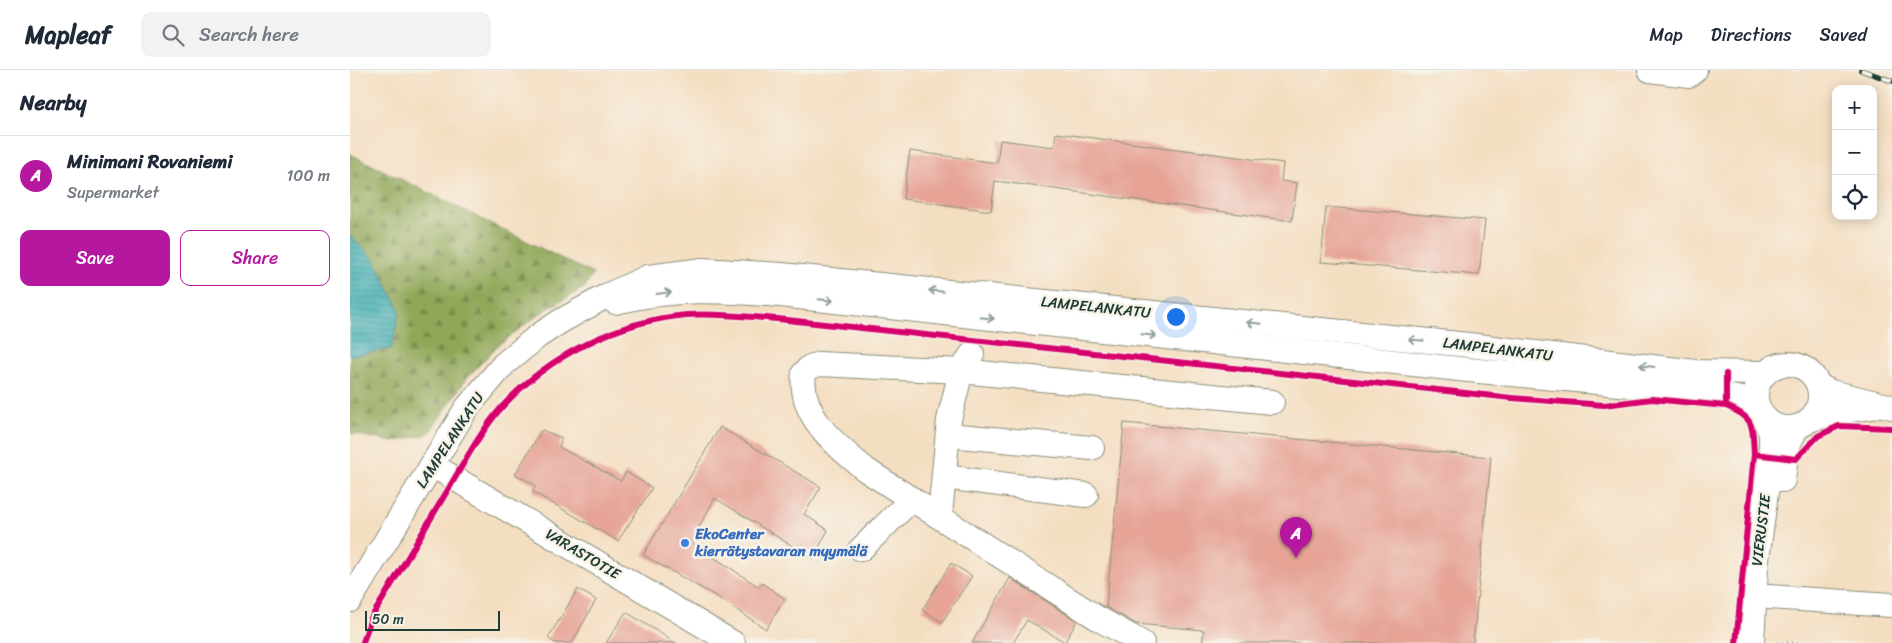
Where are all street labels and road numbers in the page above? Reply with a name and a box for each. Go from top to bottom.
street label: LAMPELANKATU [1040,288,1153,326]
street label: LAMPELANKATU [1441,329,1555,369]
street label: LAMPELANKATU [409,386,491,494]
street label: VIERUSTIE [1744,491,1779,568]
street label: VARASTOTIE [540,521,627,588]

